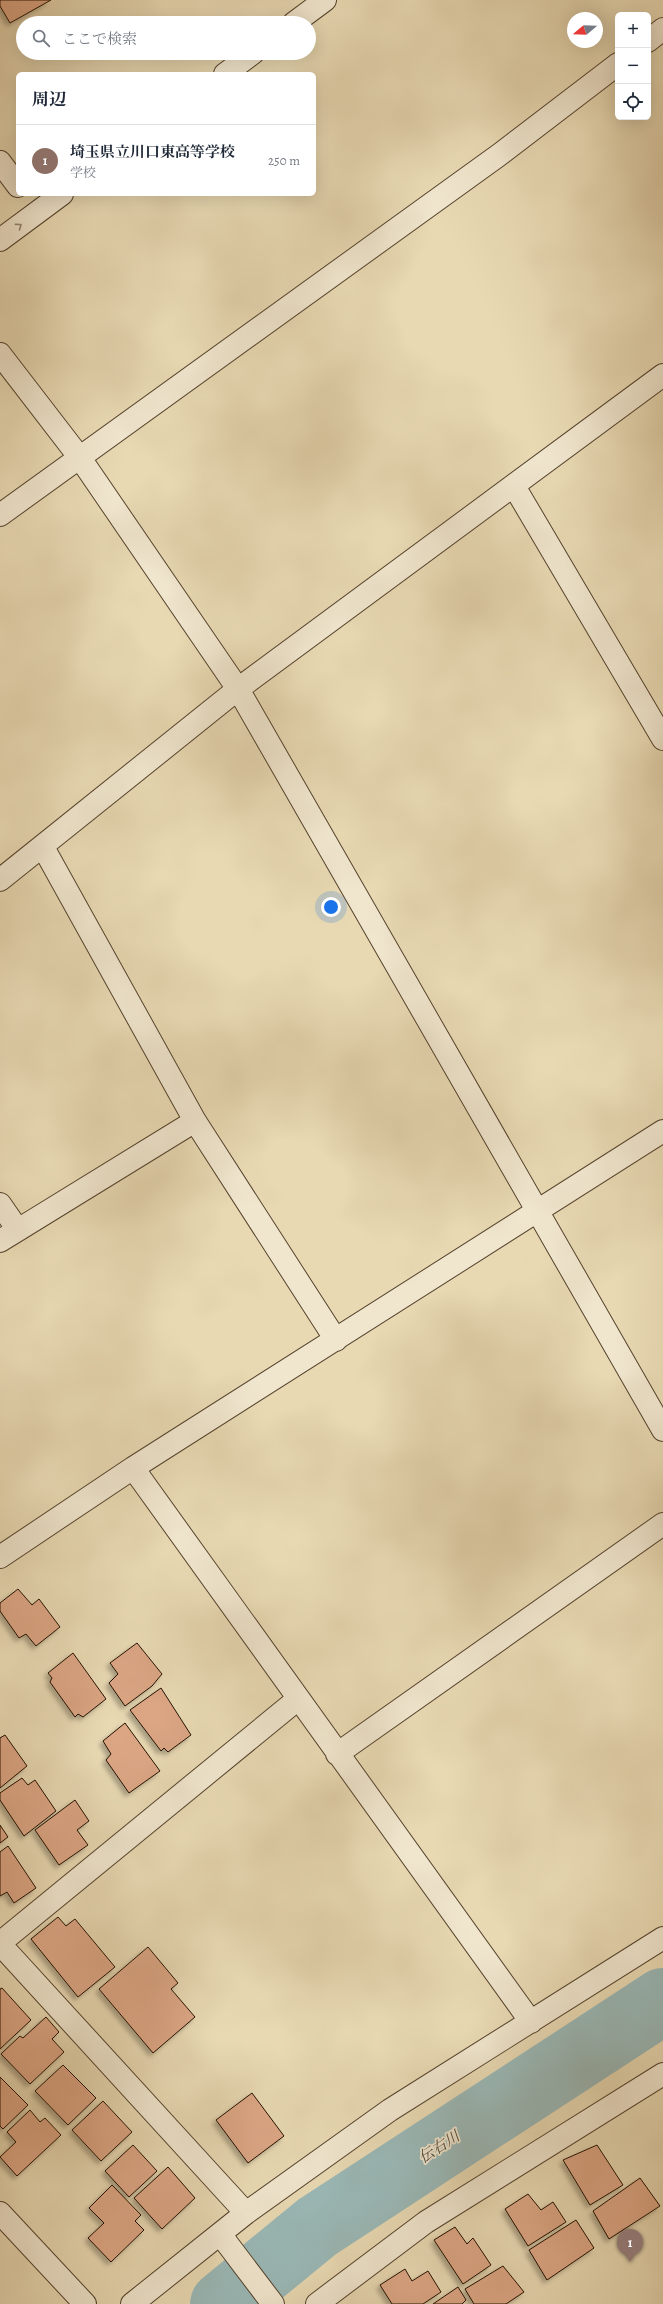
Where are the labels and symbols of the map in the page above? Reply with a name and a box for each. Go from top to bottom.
north arrow [567,12,603,48]
one-way arrow [14,224,21,231]
your location [321,897,341,917]
water label: 伝右川 [415,2125,465,2168]
pin: 1 [617,2229,643,2262]

